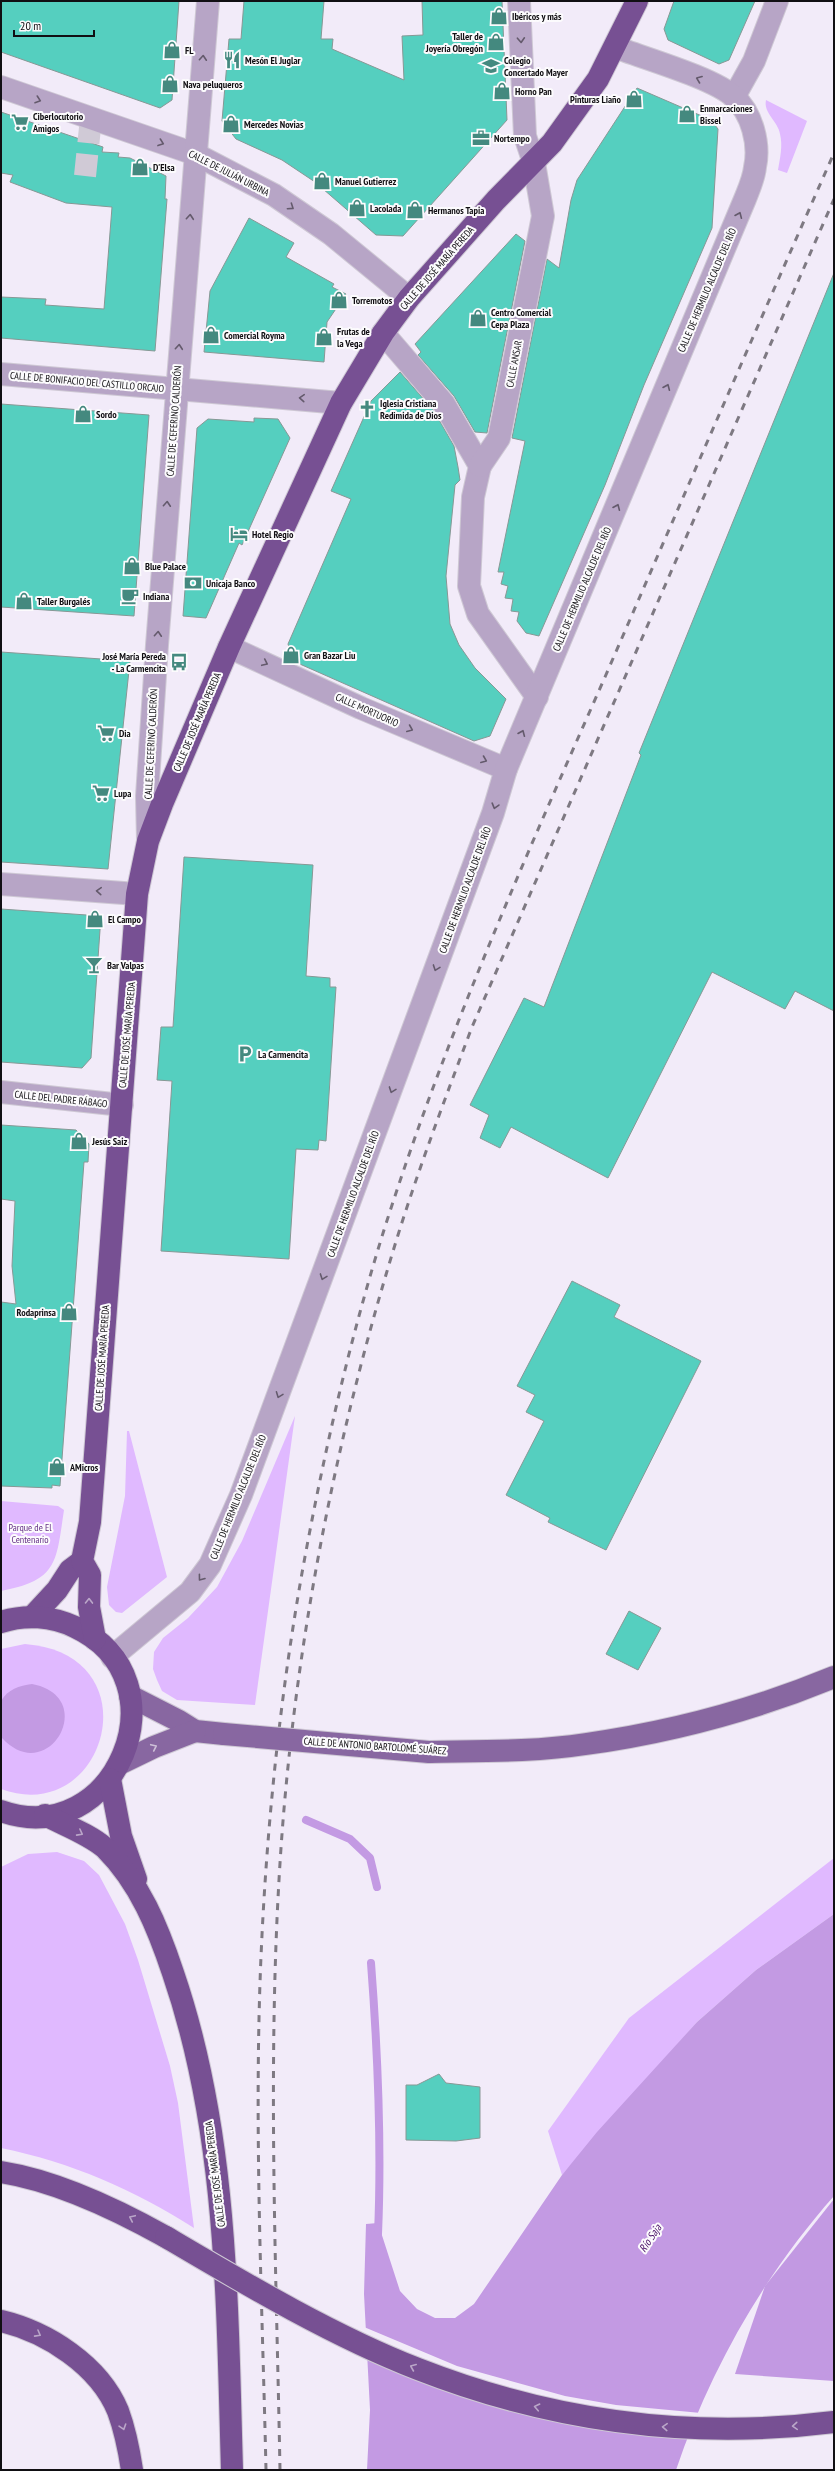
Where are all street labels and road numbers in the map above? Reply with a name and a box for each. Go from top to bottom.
street label: CALLE DE JULIÁN URBINA [186,147,272,199]
street label: CALLE DE JOSÉ MARÍA PEREDA [397,223,477,312]
street label: CALLE DE HERMILIO ALCALDE DEL RÍO [675,225,739,354]
street label: CALLE ANSAR [503,339,525,389]
street label: CALLE DE CEFERINO CALDERÓN [164,365,184,477]
street label: CALLE DE BONIFACIO DEL CASTILLO ORCAJO [10,369,165,395]
street label: CALLE DE HERMILIO ALCALDE DEL RÍO [550,524,614,653]
street label: CALLE DE JOSÉ MARÍA PEREDA [170,670,224,774]
street label: CALLE DE CEFERINO CALDERÓN [142,688,160,800]
street label: CALLE MORTUORIO [333,690,401,730]
street label: CALLE DE HERMILIO ALCALDE DEL RÍO [436,825,494,955]
street label: CALLE DE JOSÉ MARÍA PEREDA [116,981,138,1089]
street label: CALLE DEL PADRE RÁBAGO [14,1088,109,1110]
street label: CALLE DE HERMILIO ALCALDE DEL RÍO [324,1129,382,1259]
street label: CALLE DE JOSÉ MARÍA PEREDA [92,1304,112,1412]
street label: CALLE DE HERMILIO ALCALDE DEL RÍO [207,1432,269,1561]
street label: CALLE DE ANTONIO BARTOLOMÉ SUÁREZ [303,1735,447,1758]
street label: CALLE DE JOSÉ MARÍA PEREDA [202,2120,228,2228]

